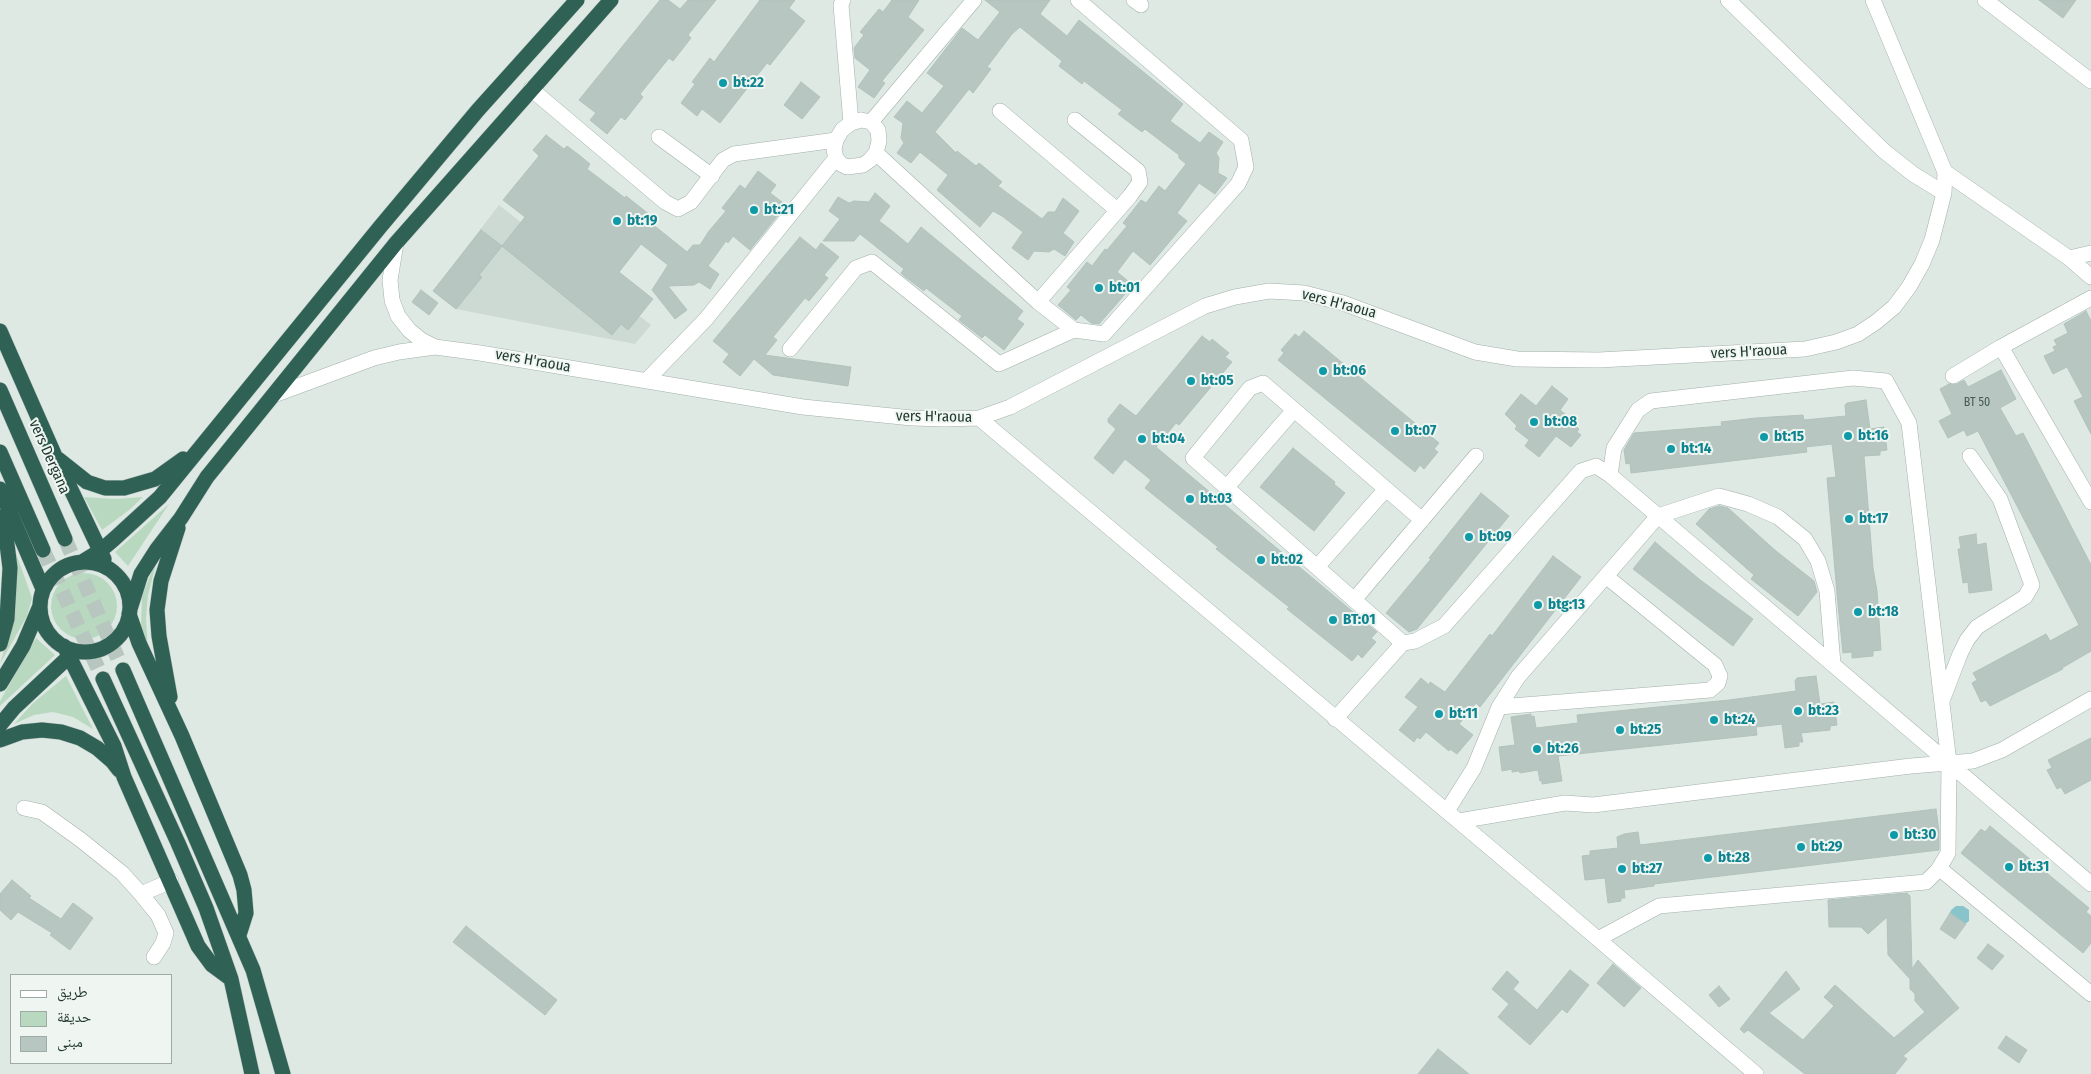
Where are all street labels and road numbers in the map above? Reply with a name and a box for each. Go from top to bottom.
street label: vers H'raoua [1300,285,1378,323]
street label: vers H'raoua [1710,341,1788,363]
street label: vers H'raoua [494,346,572,376]
street label: vers H'raoua [896,407,972,427]
street label: vers Dergana [25,417,73,497]

